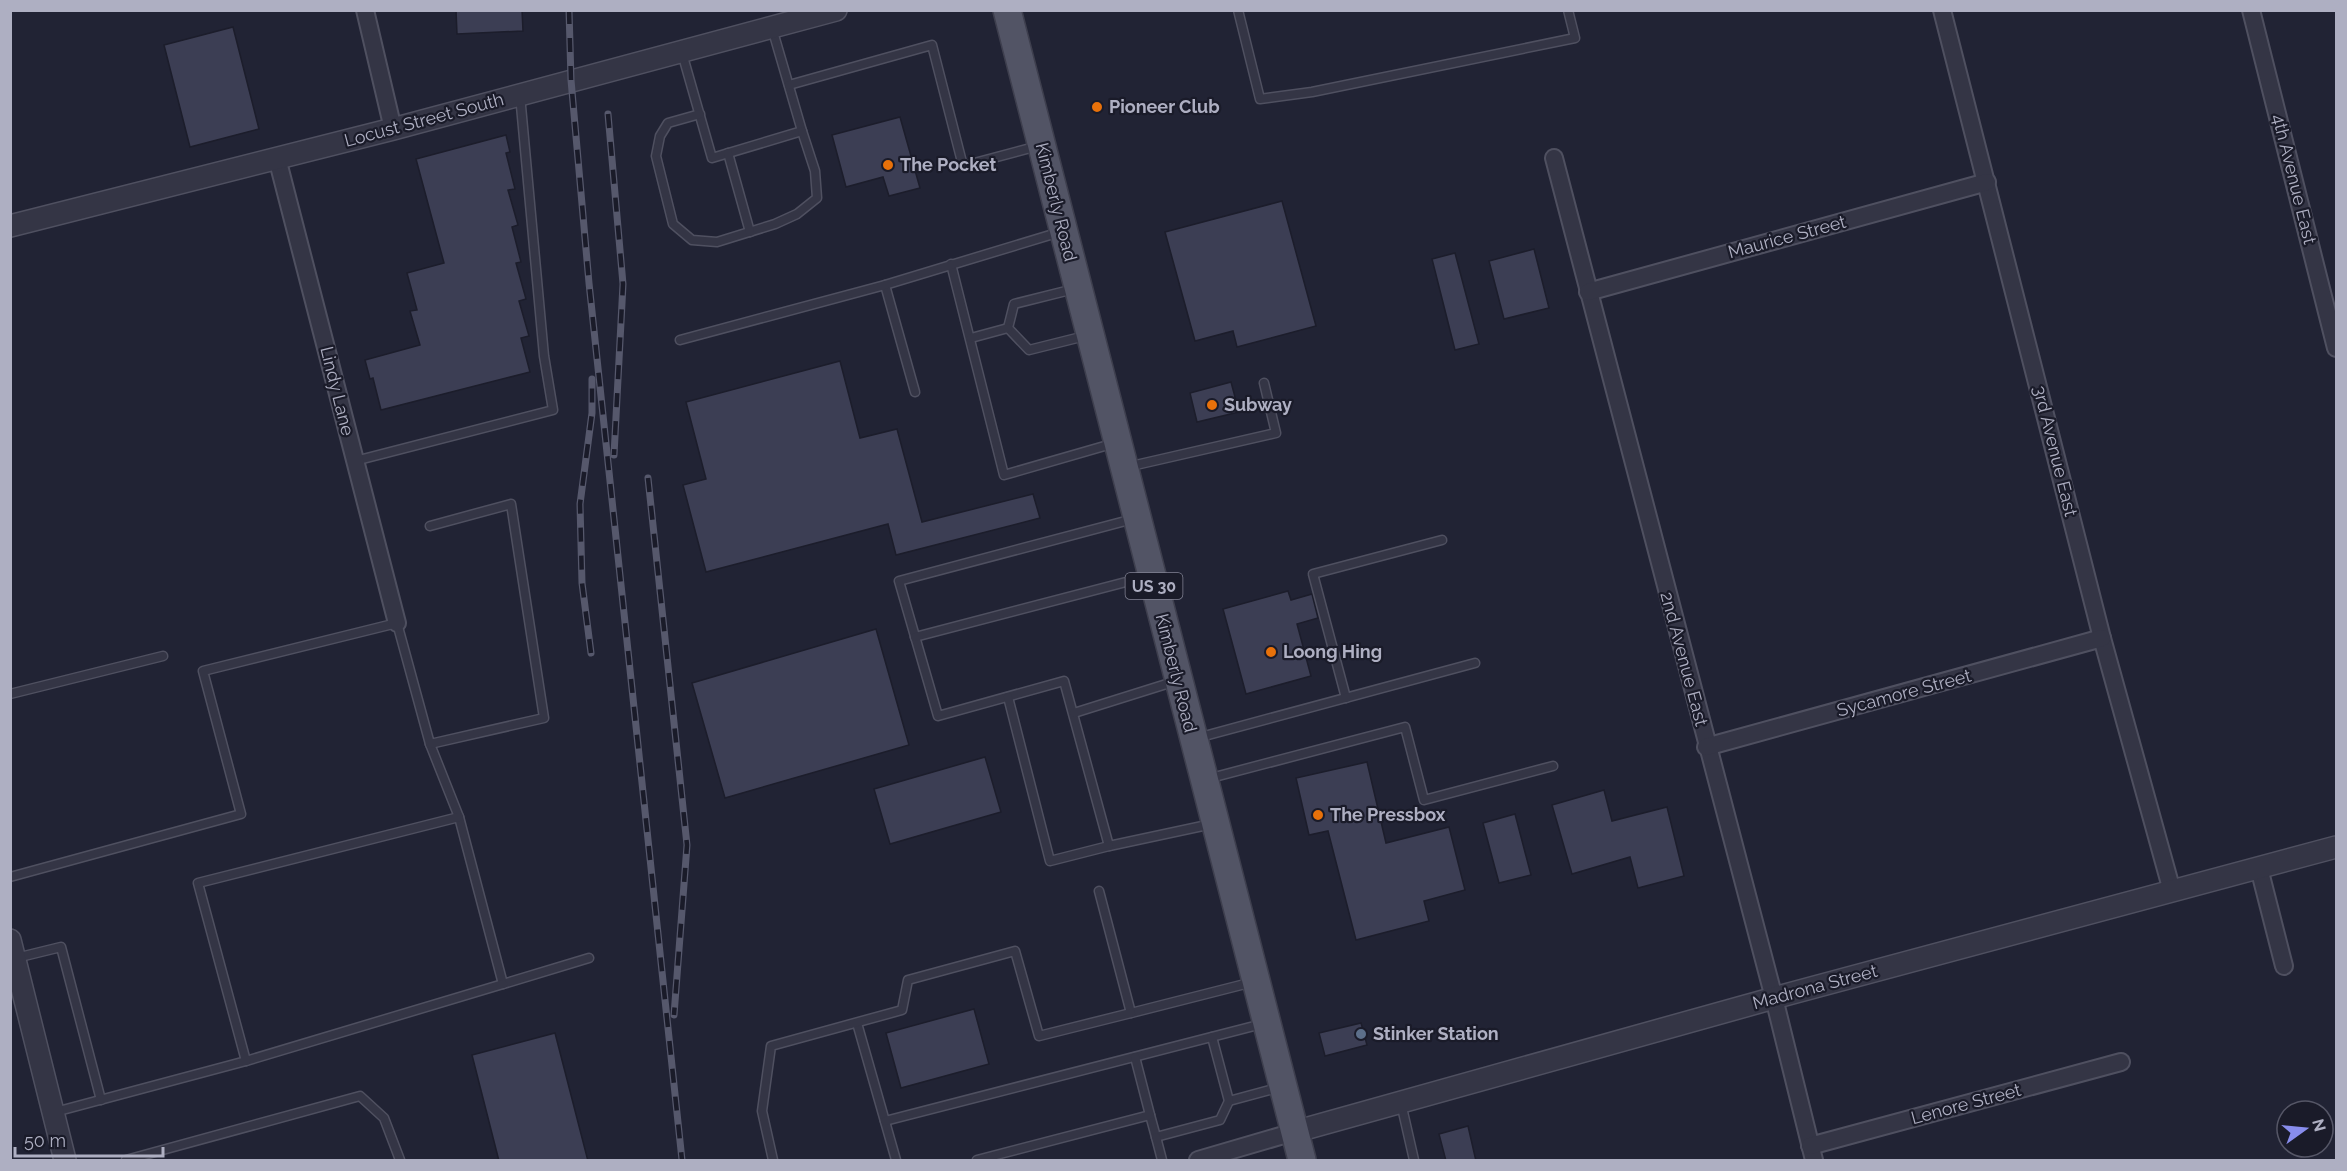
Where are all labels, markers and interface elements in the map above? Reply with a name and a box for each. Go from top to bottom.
street label: Locust Street South [342,88,506,151]
place label: Pioneer Club [1109,96,1220,117]
marker: Pioneer Club [1090,100,1104,114]
street label: 4th Avenue East [2268,112,2321,246]
street label: Kimberly Road [1032,140,1081,263]
place label: The Pocket [900,154,996,175]
marker: The Pocket [881,158,895,172]
street label: Maurice Street [1726,211,1848,262]
street label: Lindy Lane [316,344,359,438]
street label: 3rd Avenue East [2029,383,2082,518]
place label: Subway [1224,394,1292,415]
marker: Subway [1205,398,1219,412]
road number: US 30 [1126,573,1182,599]
street label: 2nd Avenue East [1656,589,1713,728]
street label: Kimberly Road [1152,611,1201,734]
place label: Loong Hing [1283,641,1382,662]
marker: Loong Hing [1264,645,1278,659]
street label: Sycamore Street [1834,665,1973,721]
place label: The Pressbox [1330,804,1446,825]
marker: The Pressbox [1311,808,1325,822]
street label: Madrona Street [1750,960,1880,1013]
place label: Stinker Station [1373,1023,1499,1044]
marker: Stinker Station [1354,1027,1368,1041]
street label: Lenore Street [1909,1079,2023,1128]
north arrow [2275,1099,2335,1159]
text: N [2308,1117,2330,1134]
scale bar [15,1120,164,1158]
text: 50 m [24,1130,66,1151]

